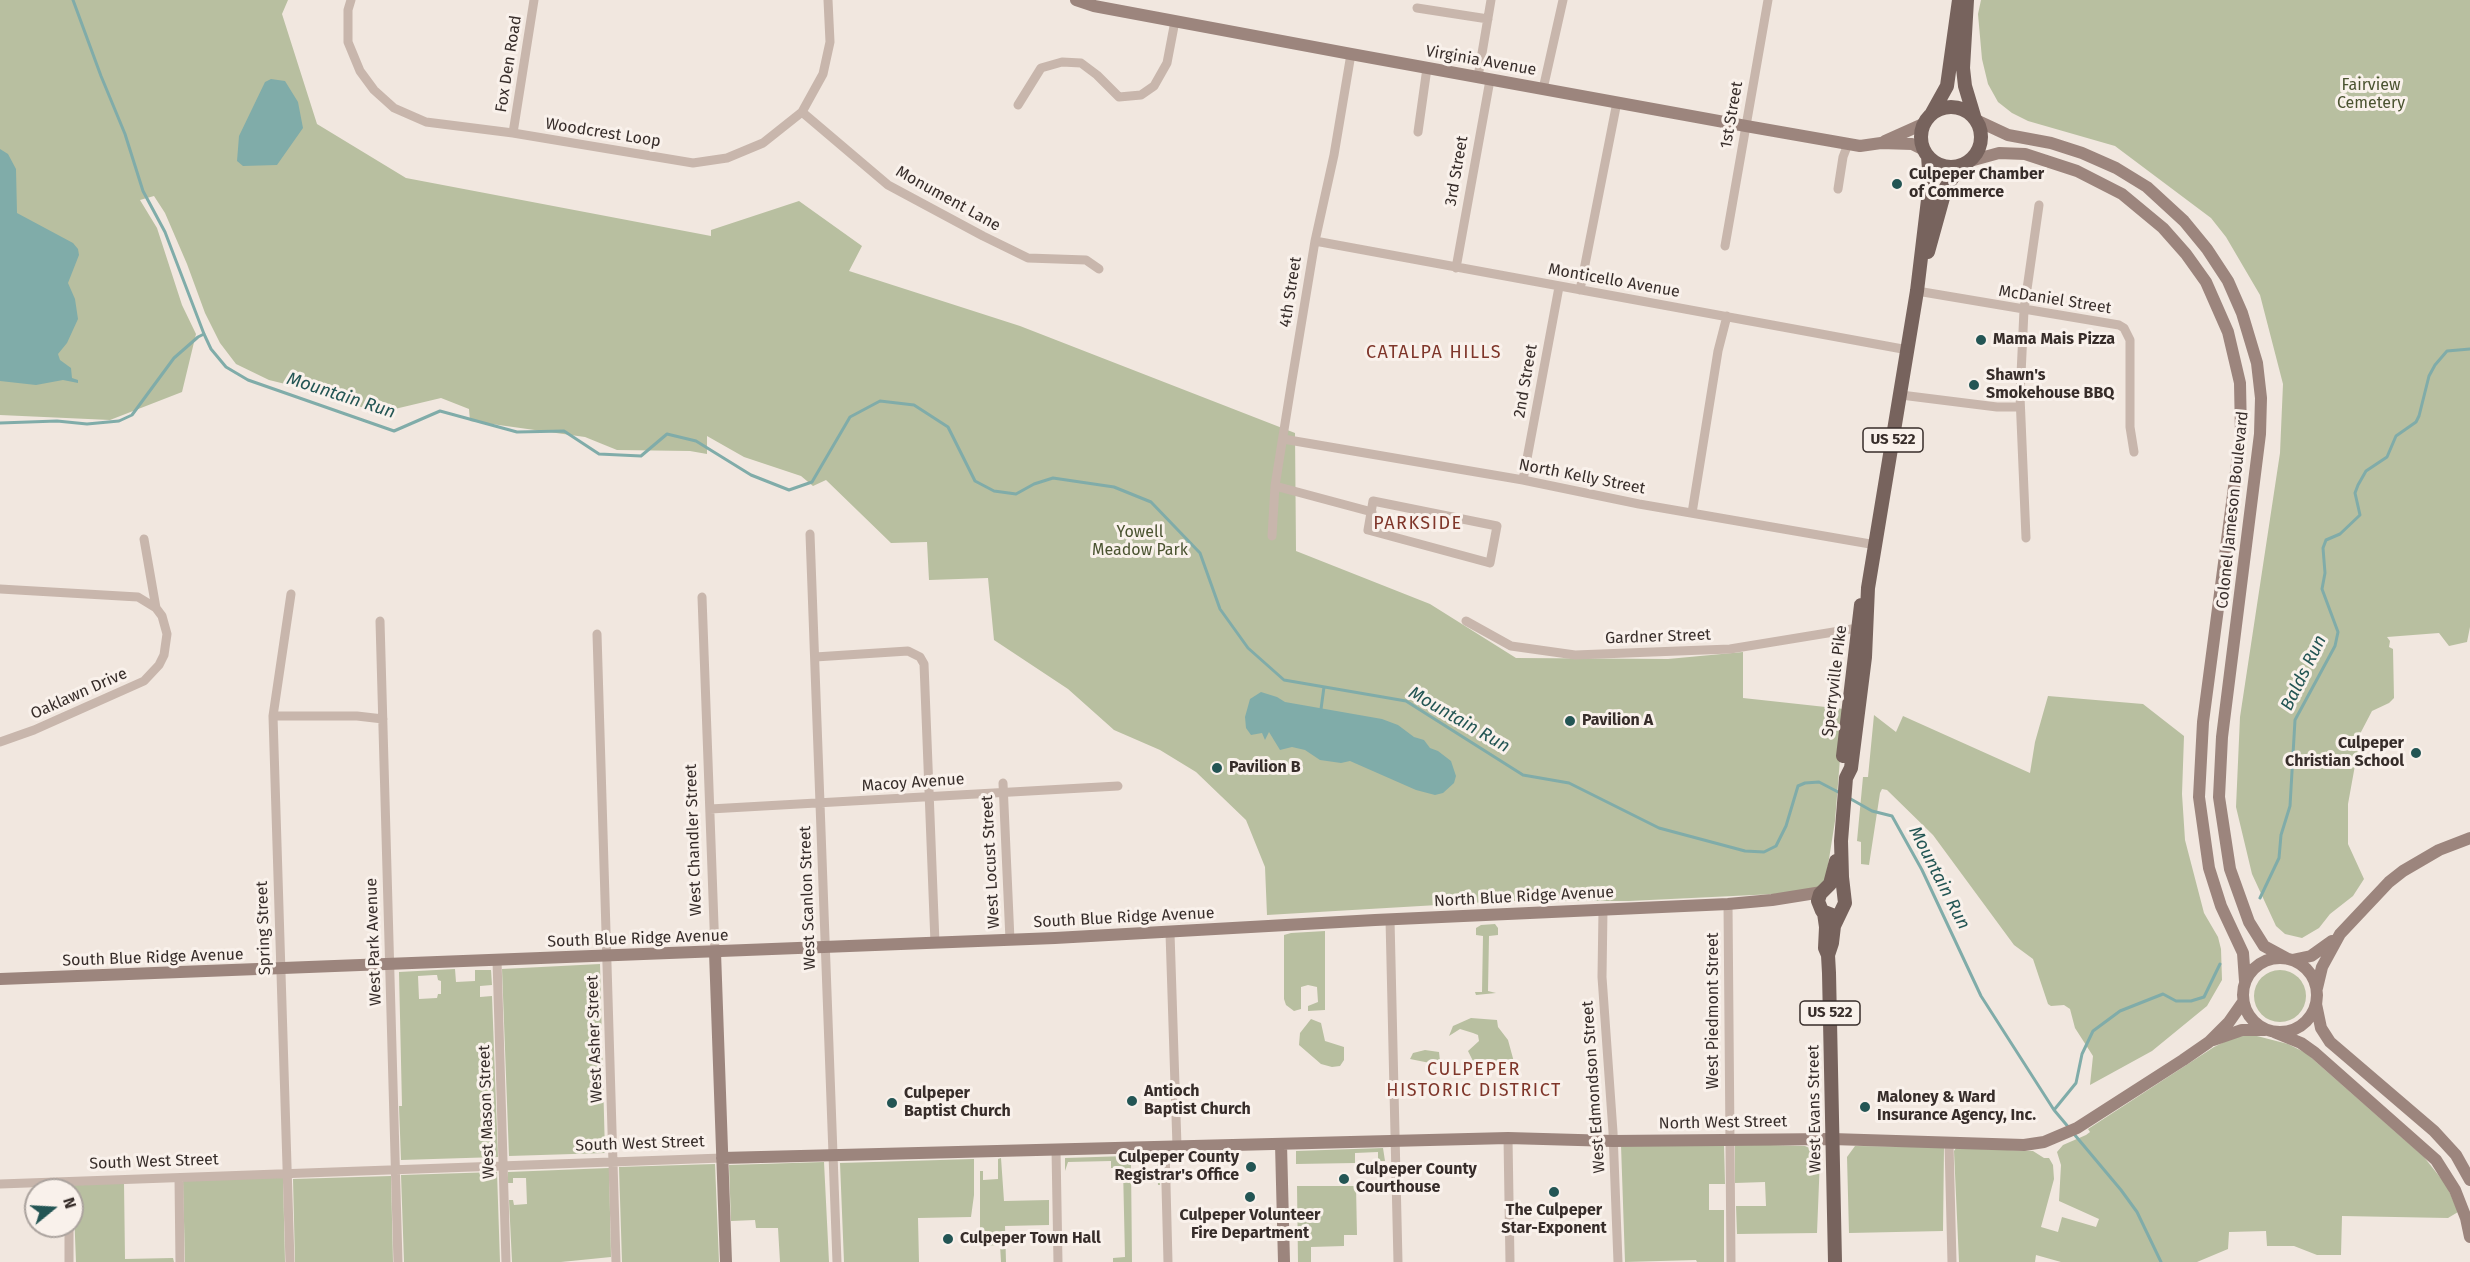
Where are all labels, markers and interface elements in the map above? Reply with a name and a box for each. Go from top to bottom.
street label: Fox Den Road [492,14,526,114]
street label: Virginia Avenue [1424,42,1538,80]
park label: Fairview Cemetery [2337,76,2405,114]
street label: 1st Street [1717,80,1747,150]
street label: Woodcrest Loop [544,114,662,152]
street label: 3rd Street [1441,134,1473,208]
street label: Monument Lane [892,162,1004,236]
place label: Culpeper Chamber of Commerce [1909,165,2044,203]
marker: Culpeper Chamber of Commerce [1890,177,1904,191]
street label: 4th Street [1276,255,1306,329]
street label: Monticello Avenue [1547,260,1681,302]
street label: McDaniel Street [1997,282,2113,318]
place label: Mama Mais Pizza [1993,330,2115,350]
marker: Mama Mais Pizza [1974,333,1988,347]
district label: CATALPA HILLS [1366,342,1502,364]
street label: 2nd Street [1510,343,1542,419]
place label: Shawn's Smokehouse BBQ [1986,366,2114,404]
water label: Mountain Run [284,368,398,424]
marker: Shawn's Smokehouse BBQ [1967,378,1981,392]
street label: Colonel Jameson Boulevard [2213,410,2253,610]
road number: US 522 [1863,428,1923,452]
street label: North Kelly Street [1517,455,1647,499]
district label: PARKSIDE [1373,513,1463,535]
park label: Yowell Meadow Park [1092,523,1188,561]
street label: Sperryville Pike [1819,624,1851,738]
street label: Gardner Street [1605,626,1711,648]
water label: Balds Run [2276,632,2332,714]
street label: Oaklawn Drive [28,664,130,724]
water label: Mountain Run [1405,682,1513,758]
place label: Pavilion A [1582,711,1653,731]
marker: Pavilion A [1563,714,1577,728]
place label: Culpeper Christian School [2285,734,2404,772]
marker: Culpeper Christian School [2409,746,2423,760]
place label: Pavilion B [1229,758,1301,778]
marker: Pavilion B [1210,761,1224,775]
street label: West Chandler Street [682,764,706,916]
street label: Macoy Avenue [861,770,965,796]
street label: West Locust Street [978,795,1004,929]
water label: Mountain Run [1904,823,1974,933]
street label: West Scanlon Street [796,825,820,971]
street label: West Park Avenue [362,878,386,1006]
street label: Spring Street [253,881,275,975]
street label: North Blue Ridge Avenue [1433,883,1615,911]
street label: South Blue Ridge Avenue [1033,904,1215,932]
street label: South Blue Ridge Avenue [547,926,729,952]
street label: West Piedmont Street [1704,932,1724,1090]
street label: South Blue Ridge Avenue [62,945,244,971]
street label: West Asher Street [583,975,607,1103]
street label: West Edmondson Street [1578,1000,1610,1174]
road number: US 522 [1800,1001,1860,1025]
street label: West Mason Street [475,1045,499,1179]
street label: West Evans Street [1804,1045,1826,1173]
district label: CULPEPER HISTORIC DISTRICT [1386,1059,1562,1102]
place label: Antioch Baptist Church [1144,1082,1251,1120]
place label: Culpeper Baptist Church [904,1084,1011,1122]
place label: Maloney & Ward Insurance Agency, Inc. [1877,1088,2036,1126]
marker: Antioch Baptist Church [1125,1094,1139,1108]
marker: Culpeper Baptist Church [885,1096,899,1110]
marker: Maloney & Ward Insurance Agency, Inc. [1858,1100,1872,1114]
street label: North West Street [1659,1112,1787,1134]
street label: South West Street [575,1132,705,1156]
place label: Culpeper County Registrar's Office [1114,1148,1239,1186]
street label: South West Street [89,1150,219,1174]
marker: Culpeper County Registrar's Office [1244,1160,1258,1174]
place label: Culpeper County Courthouse [1356,1160,1477,1198]
marker: Culpeper County Courthouse [1337,1172,1351,1186]
north arrow [24,1178,84,1238]
marker: The Culpeper Star-Exponent [1547,1185,1561,1199]
marker: Culpeper Volunteer Fire Department [1243,1190,1257,1204]
text: N [59,1195,80,1211]
place label: The Culpeper Star-Exponent [1501,1201,1607,1239]
place label: Culpeper Volunteer Fire Department [1180,1206,1320,1244]
place label: Culpeper Town Hall [960,1229,1101,1249]
marker: Culpeper Town Hall [941,1232,955,1246]

